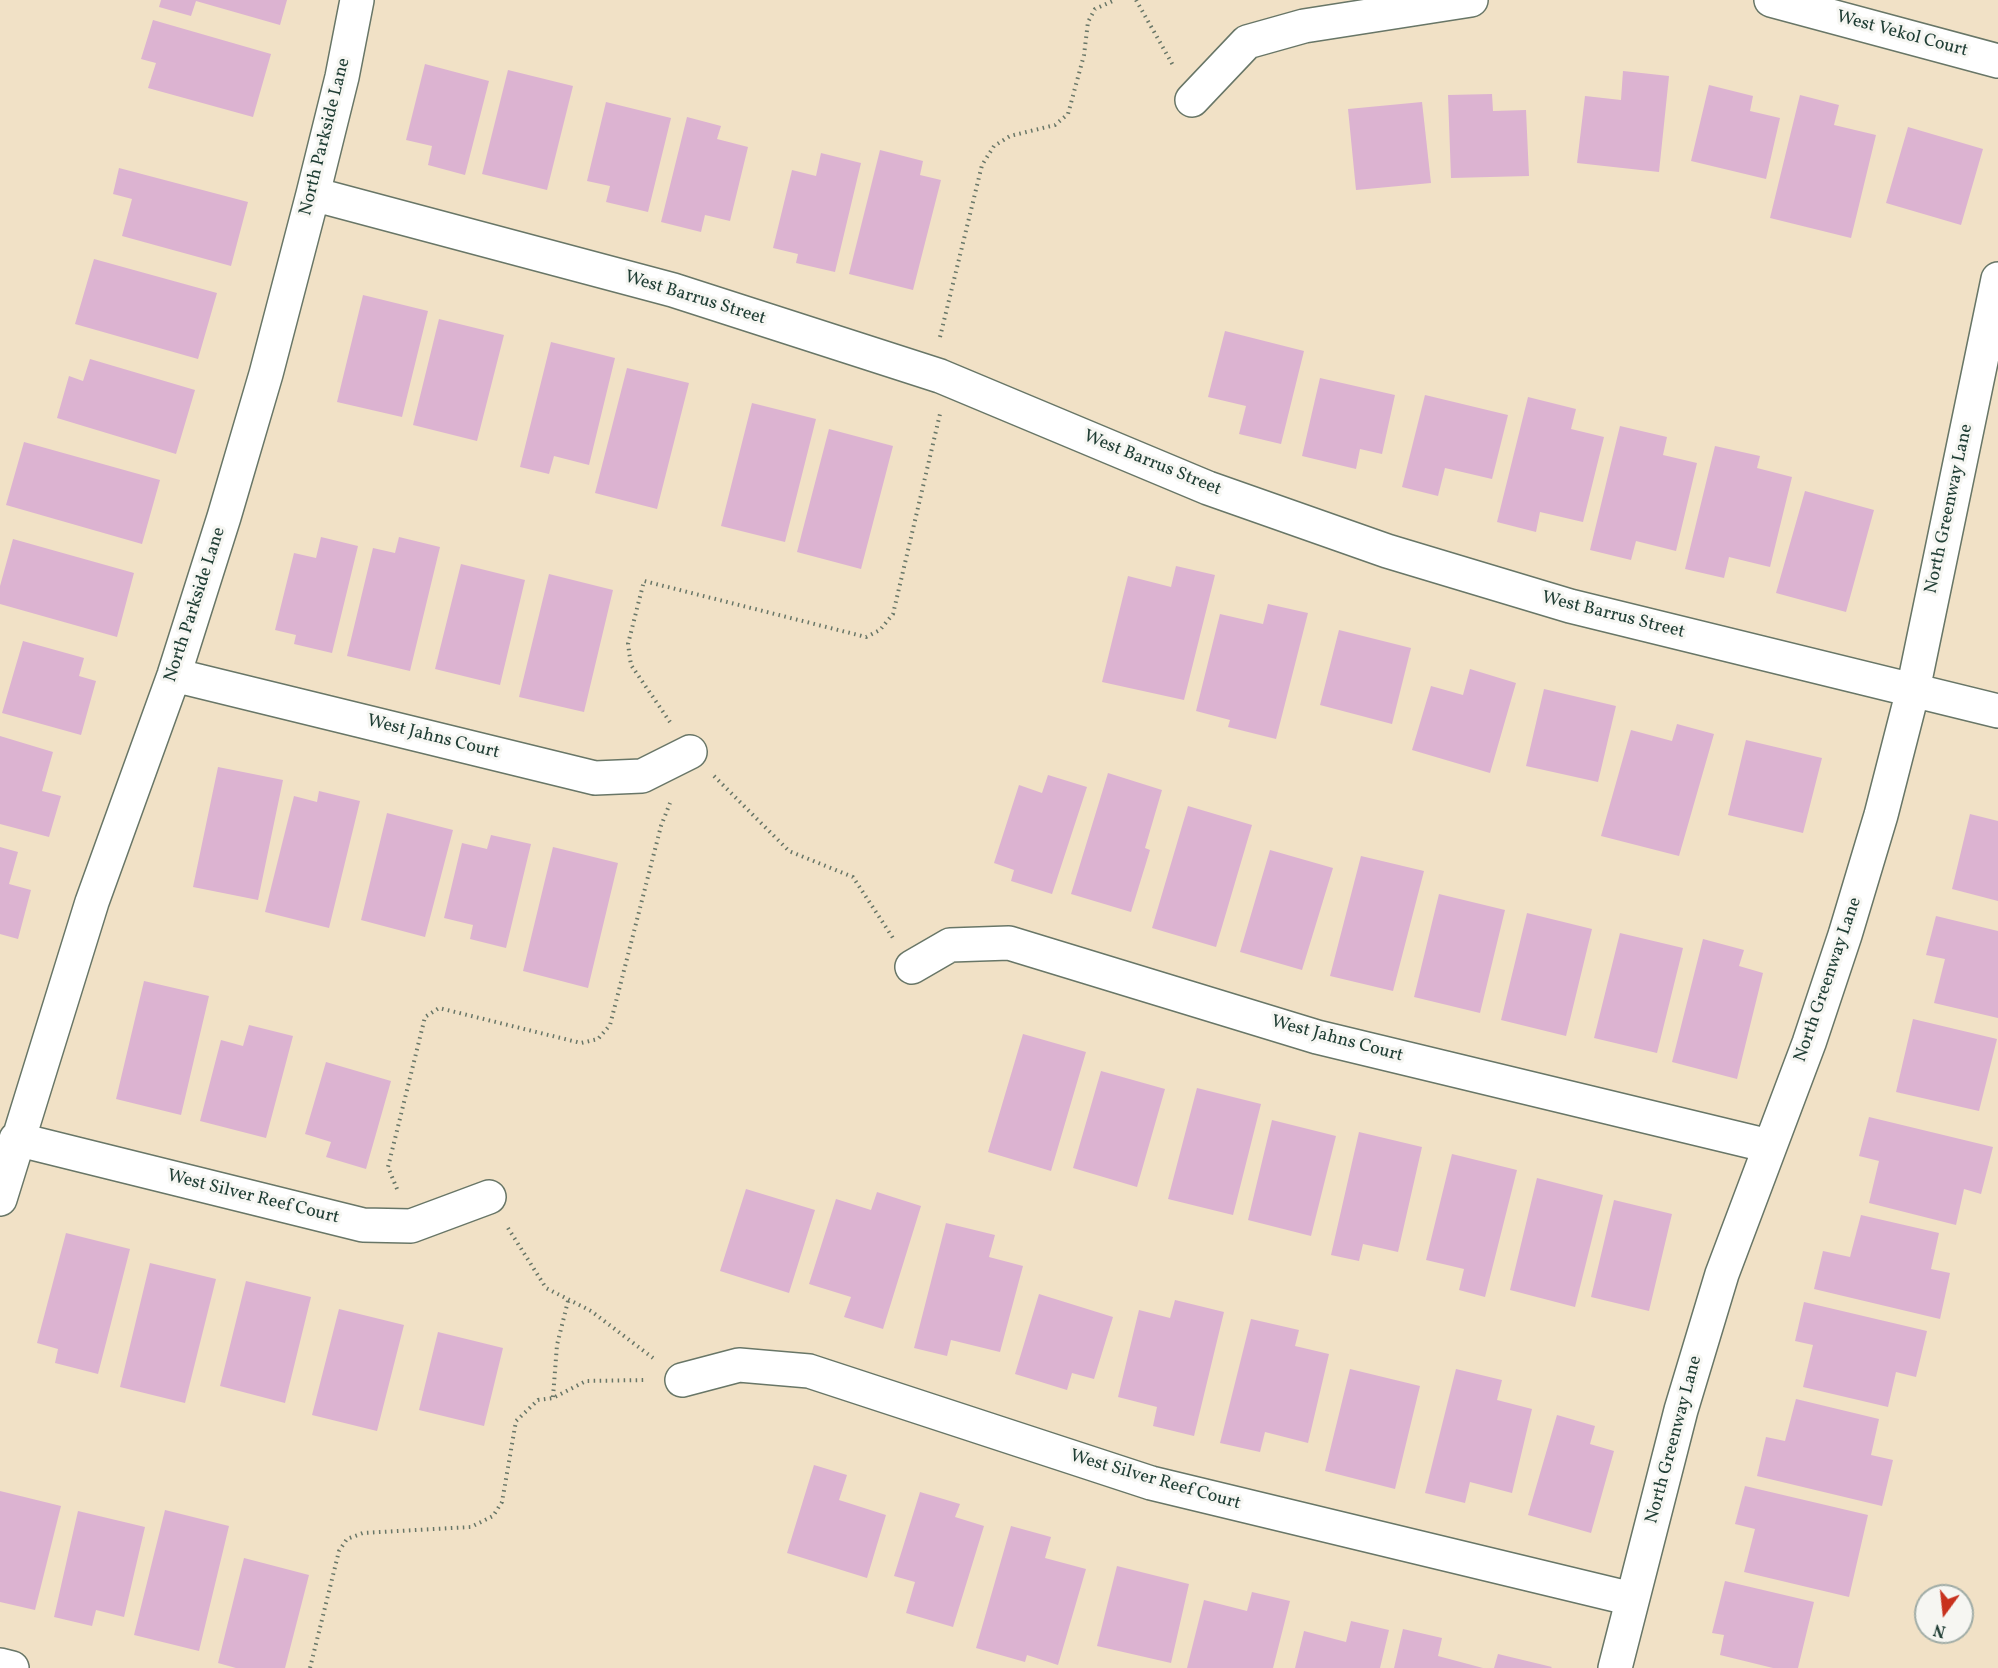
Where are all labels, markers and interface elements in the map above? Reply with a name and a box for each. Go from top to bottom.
street label: West Vekol Court [1834,7,1970,63]
street label: North Parkside Lane [296,56,356,218]
street label: West Barrus Street [622,267,768,331]
street label: North Greenway Lane [1921,422,1979,596]
street label: West Barrus Street [1080,427,1224,501]
street label: North Parkside Lane [161,525,231,685]
street label: West Barrus Street [1539,588,1687,644]
street label: West Jahns Court [365,711,501,765]
street label: North Greenway Lane [1791,895,1867,1065]
street label: West Jahns Court [1269,1012,1405,1068]
street label: West Silver Reef Court [165,1166,341,1230]
street label: North Greenway Lane [1642,1354,1708,1526]
street label: West Silver Reef Court [1067,1446,1243,1516]
north arrow [1914,1584,1974,1644]
text: N [1931,1617,1948,1642]

